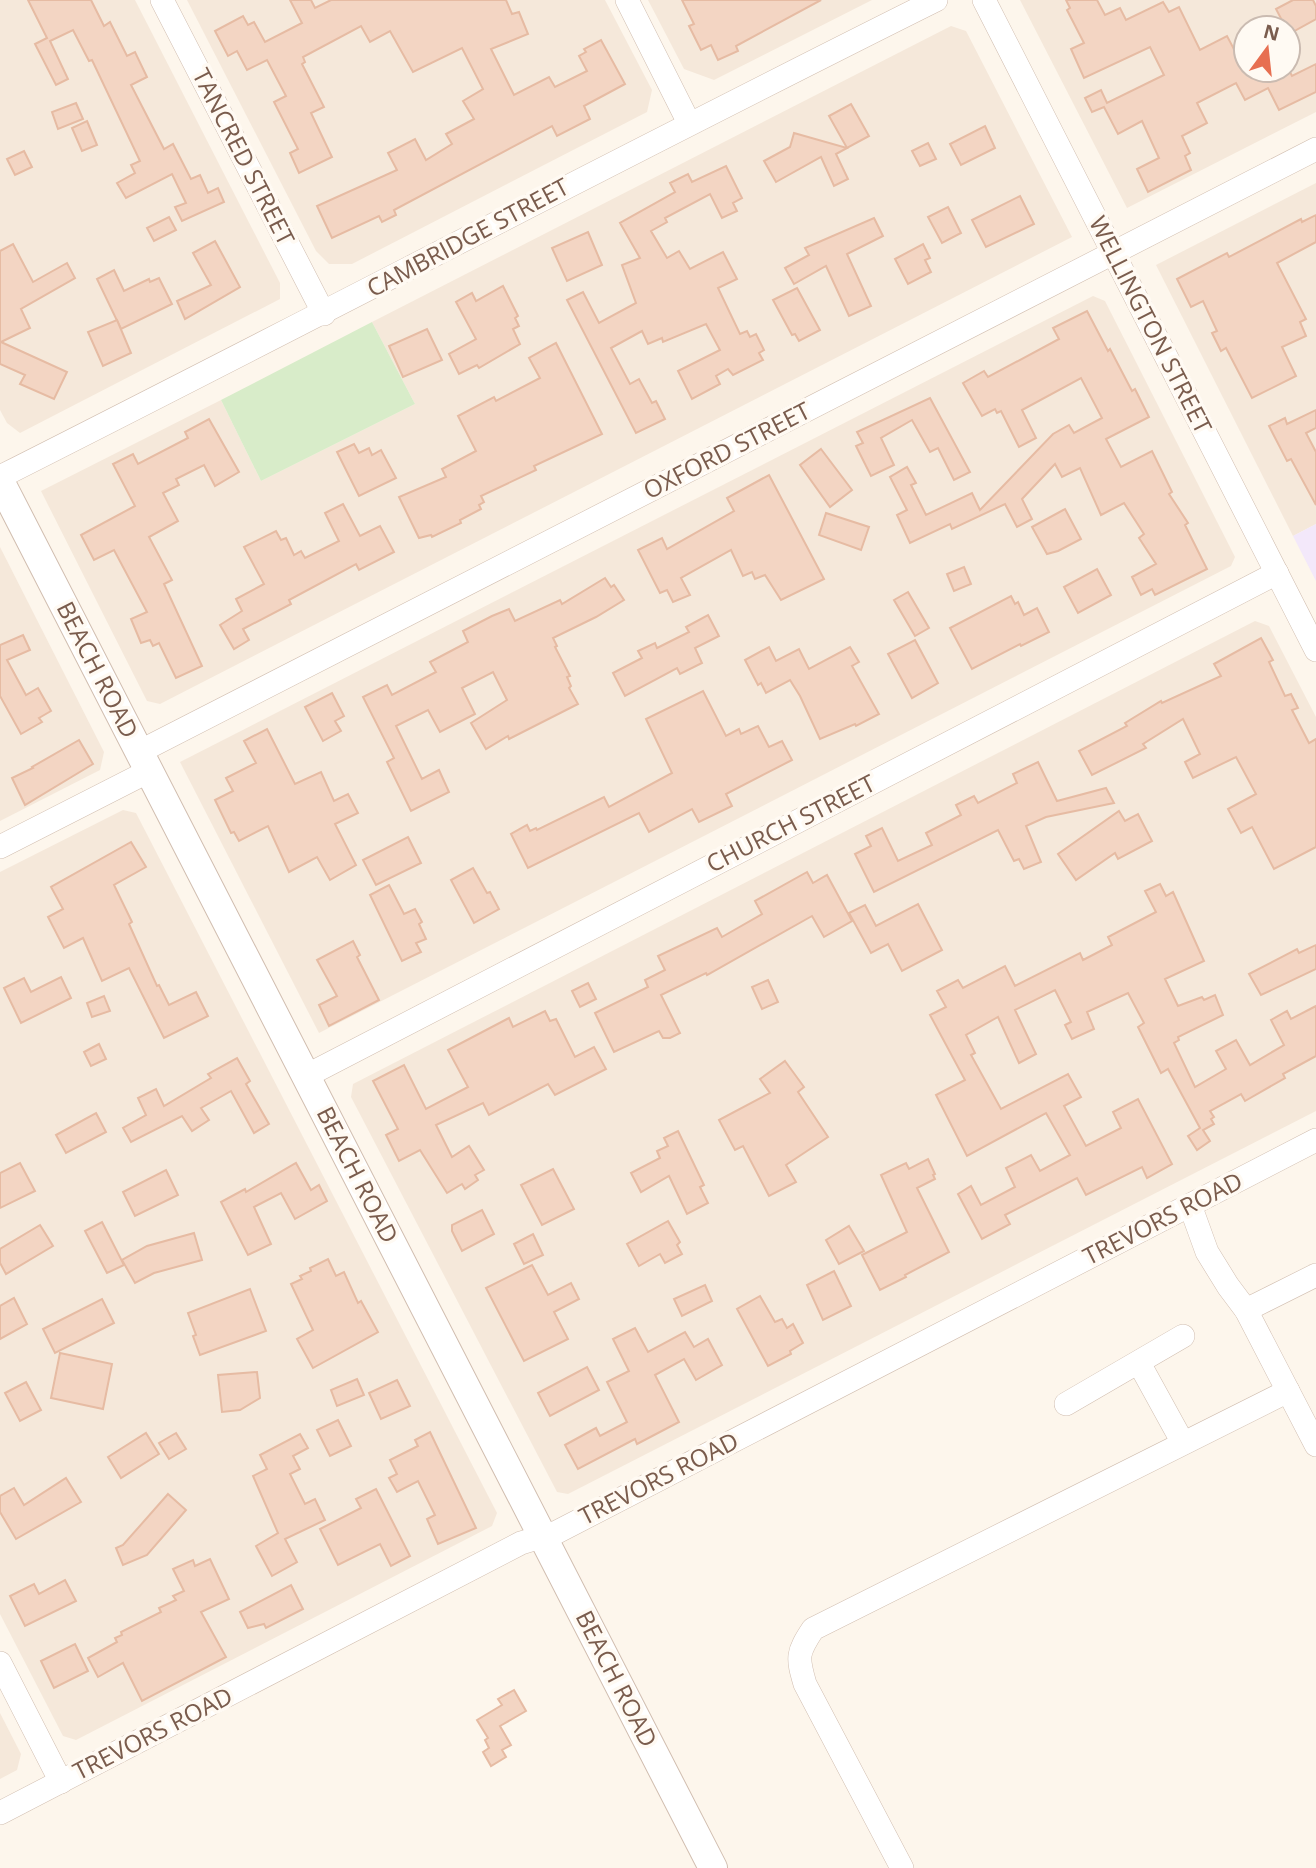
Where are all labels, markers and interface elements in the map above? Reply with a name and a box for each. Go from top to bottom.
north arrow [1232,14,1302,84]
text: N [1261,18,1282,47]
street label: TANCRED STREET [185,62,303,250]
street label: CAMBRIDGE STREET [360,169,574,304]
street label: WELLINGTON STREET [1082,210,1221,439]
street label: OXFORD STREET [637,393,815,506]
street label: BEACH ROAD [50,595,147,743]
street label: CHURCH STREET [700,766,880,879]
street label: BEACH ROAD [310,1100,407,1248]
street label: TREVORS ROAD [1077,1163,1248,1272]
street label: TREVORS ROAD [573,1423,744,1532]
street label: BEACH ROAD [569,1604,666,1752]
street label: TREVORS ROAD [67,1678,238,1787]

